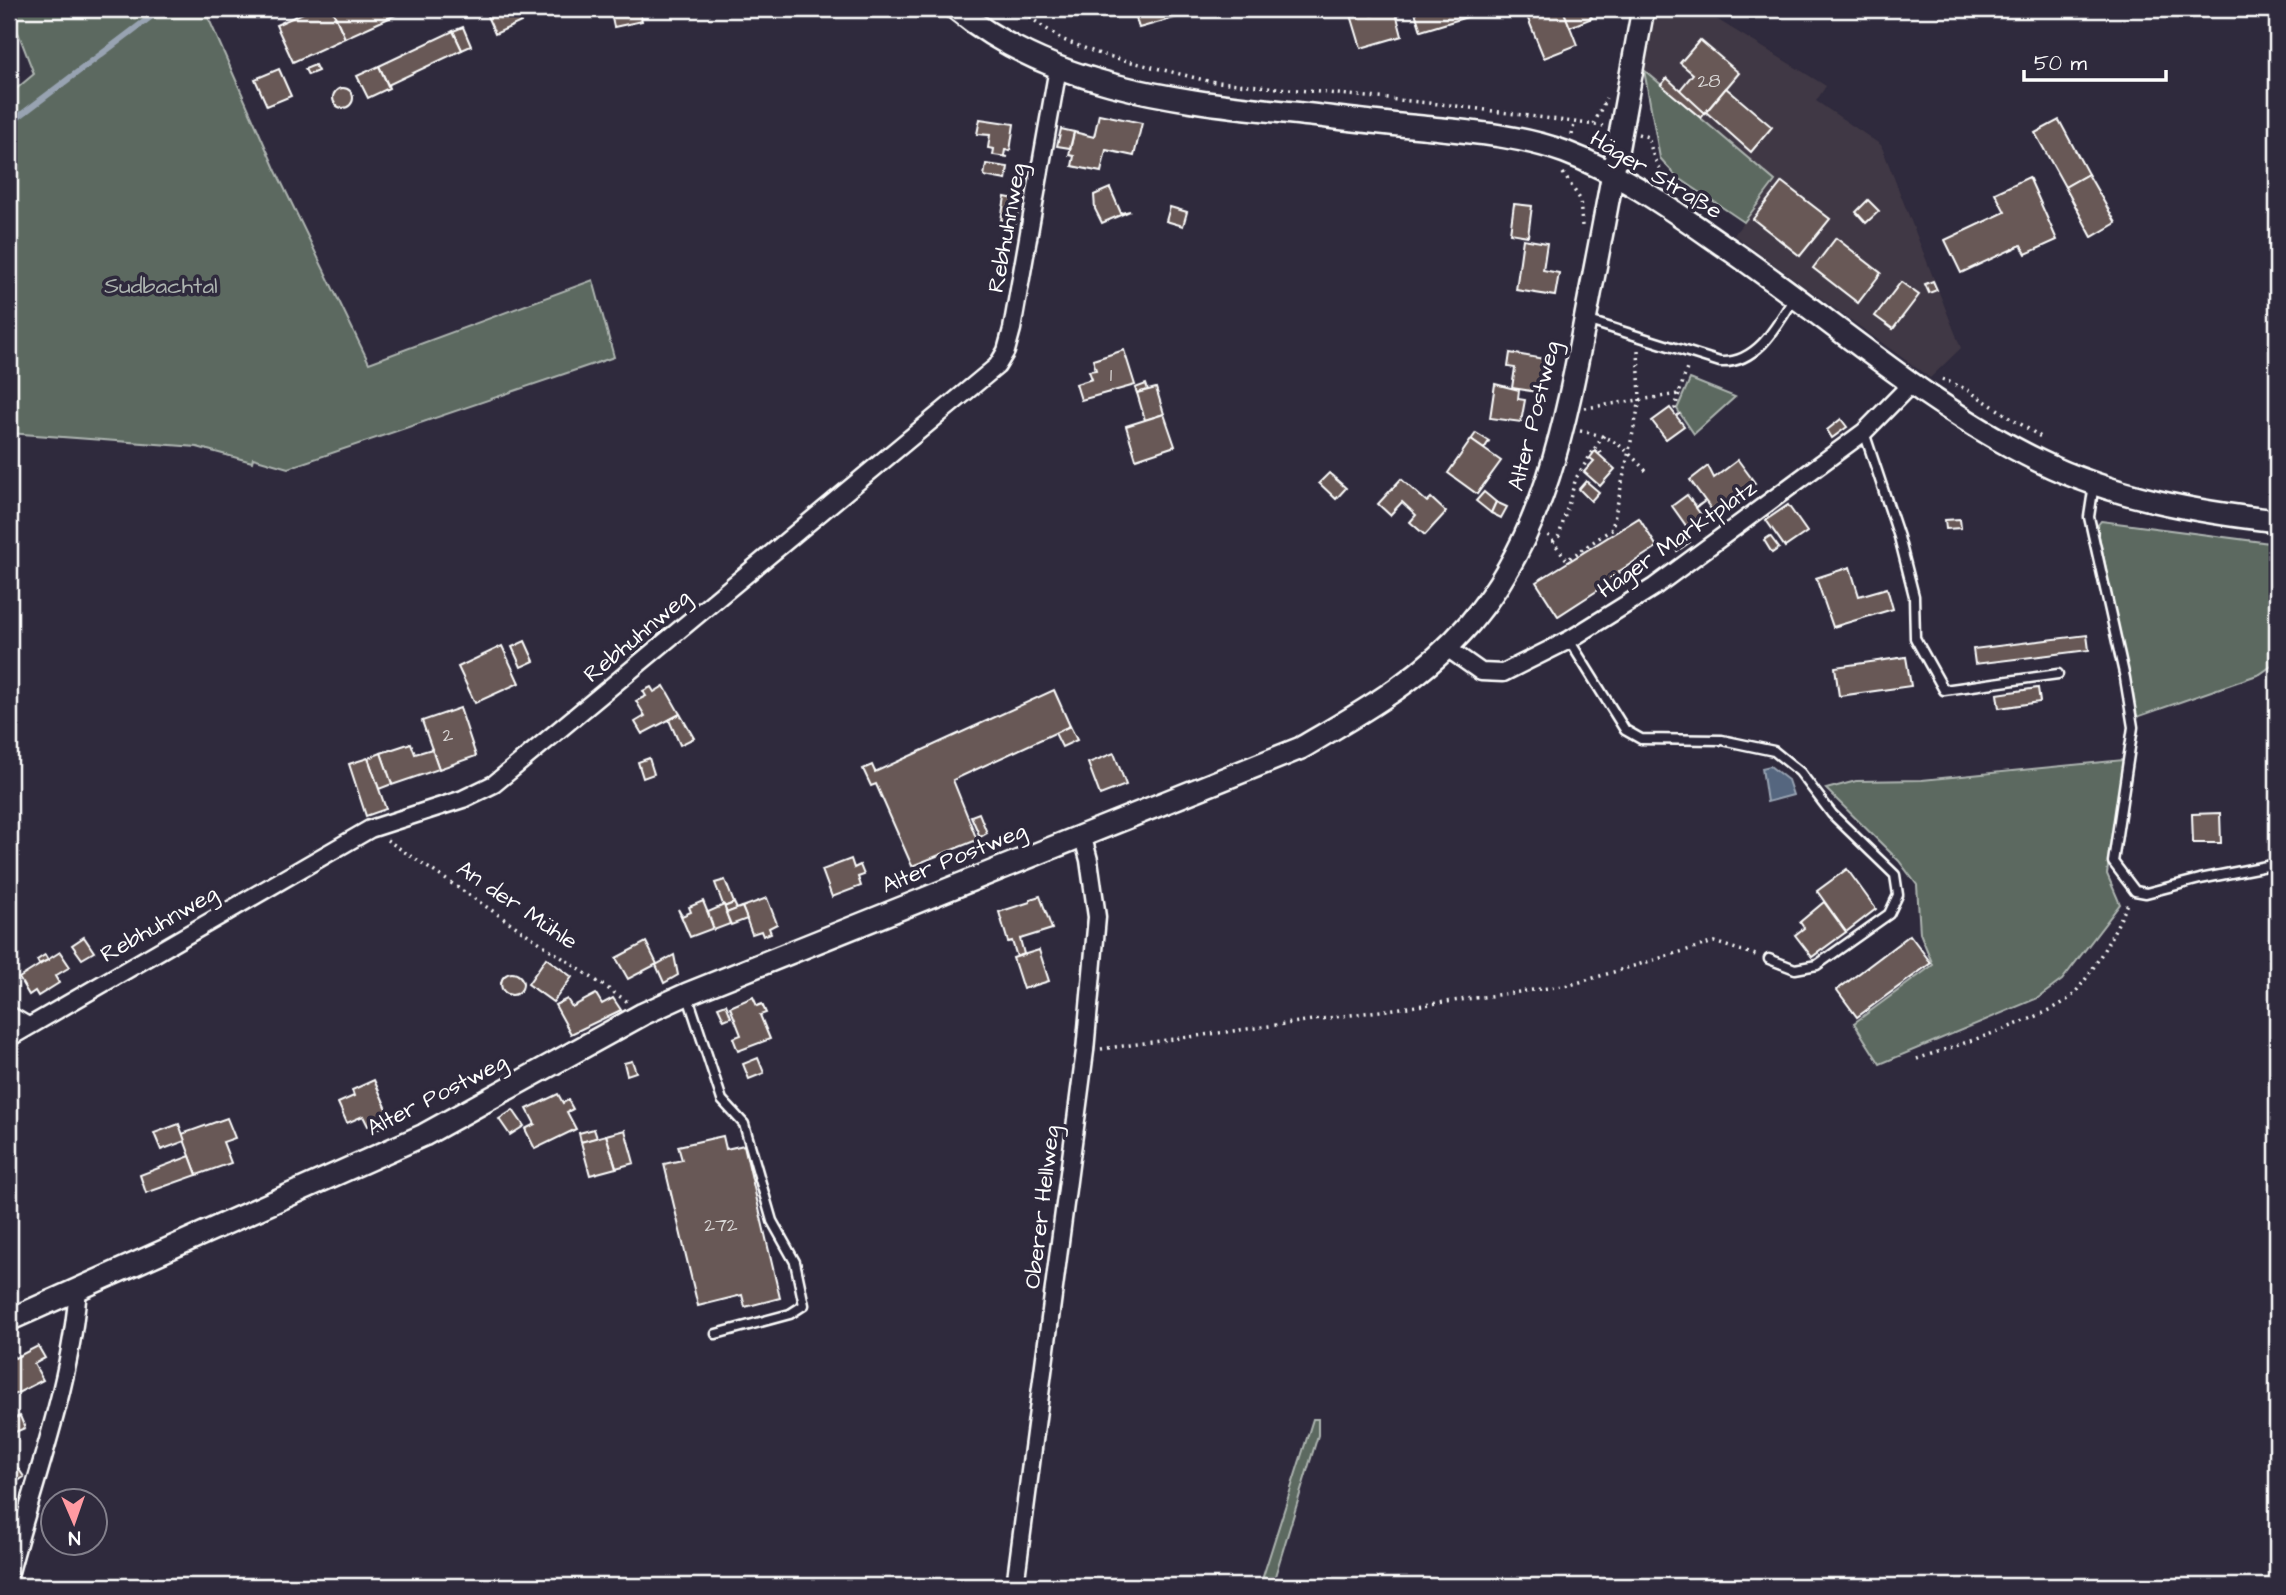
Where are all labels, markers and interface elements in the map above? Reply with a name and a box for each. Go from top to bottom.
scale bar [2024,38,2165,82]
text: 50 m [2034,49,2088,78]
house number: 28 [1697,68,1721,95]
street label: Häger Straße [1583,123,1728,228]
street label: Rebhuhnweg [980,161,1035,295]
park label: Sudbachtal [104,270,218,302]
street label: Alter Postweg [1500,338,1569,495]
house number: 1 [1110,362,1113,389]
street label: Häger Marktplatz [1591,472,1764,607]
street label: Rebhuhnweg [577,582,698,691]
house number: 2 [443,722,454,749]
street label: Alter Postweg [877,814,1032,902]
street label: An der Mühle [450,853,584,957]
street label: Rebhuhnweg [94,877,224,971]
street label: Alter Postweg [361,1046,513,1145]
street label: Oberer Hellweg [1016,1123,1069,1291]
house number: 272 [704,1212,738,1239]
north arrow [38,1486,108,1556]
text: N [68,1524,81,1551]

